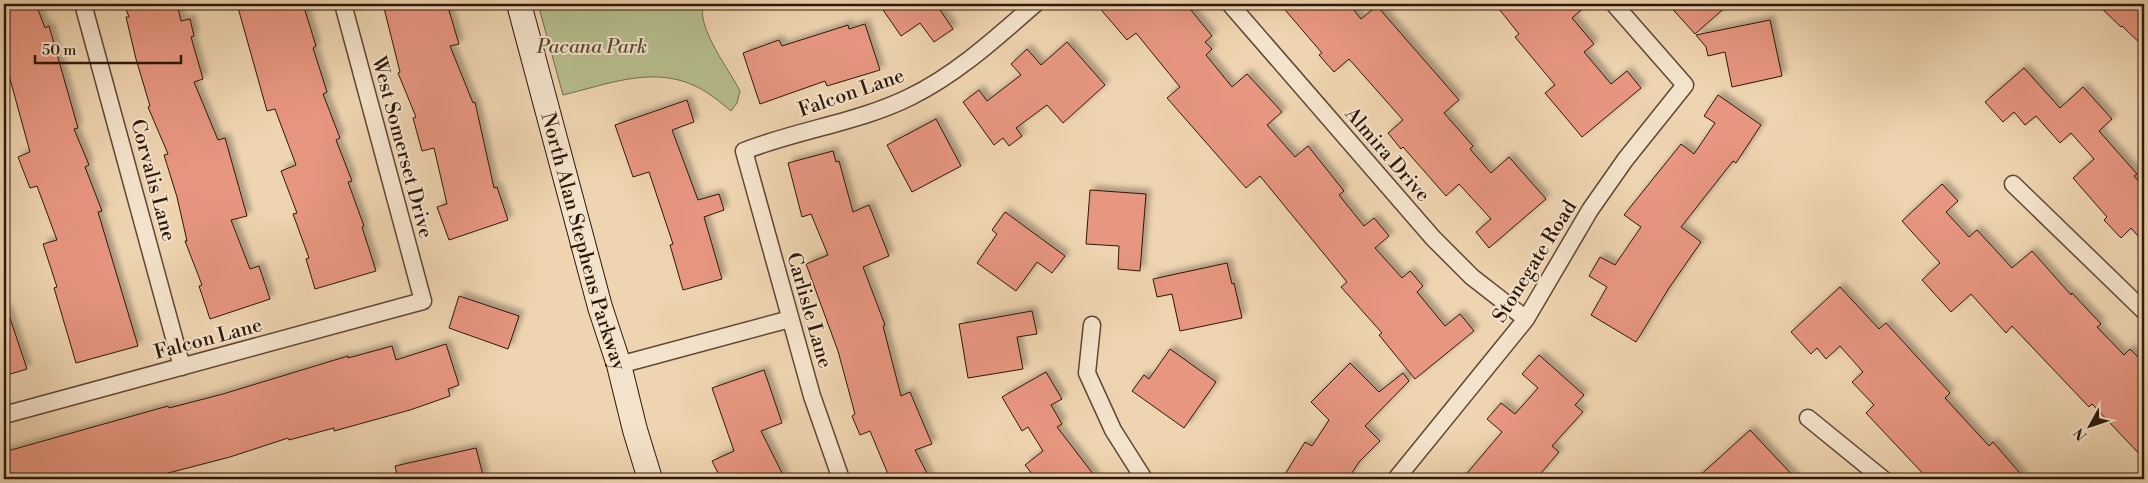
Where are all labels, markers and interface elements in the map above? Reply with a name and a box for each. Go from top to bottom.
scale bar [35,32,181,64]
park label: Pacana Park [536,35,647,60]
text: 50 m [42,41,76,60]
street label: West Somerset Drive [365,53,438,241]
street label: Falcon Lane [795,64,908,123]
street label: Almira Drive [1338,102,1435,208]
street label: North Alan Stephens Parkway [535,110,631,374]
street label: Corvalis Lane [124,117,181,244]
street label: Stonegate Road [1488,195,1583,328]
street label: Carlisle Lane [780,250,837,371]
street label: Falcon Lane [152,313,265,366]
north arrow [2066,400,2116,450]
text: N [2070,424,2091,444]

